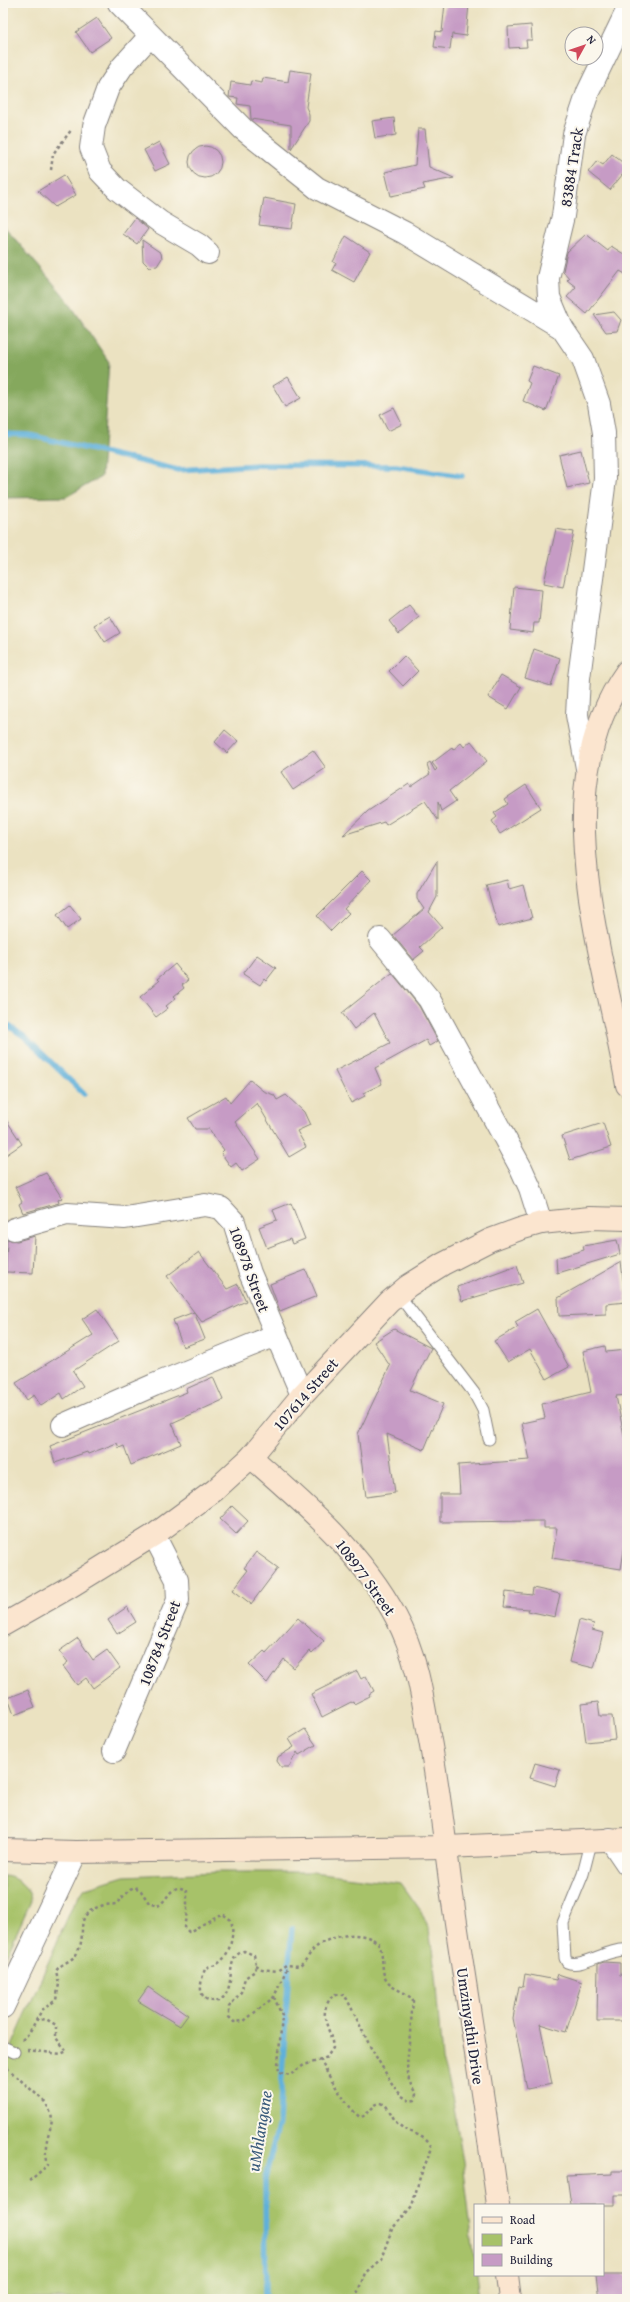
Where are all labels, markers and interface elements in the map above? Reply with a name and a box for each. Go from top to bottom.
north arrow [564,26,604,66]
text: N [583,32,601,48]
street label: 83884 Track [553,125,589,208]
street label: 108978 Street [223,1223,277,1316]
street label: 107614 Street [266,1352,344,1436]
street label: 108977 Street [330,1533,402,1621]
street label: 108784 Street [132,1596,186,1689]
street label: Umzinyathi Drive [451,1966,491,2086]
water label: uMhlangane [240,2089,278,2173]
legend [474,2204,604,2276]
text: Road [510,2211,536,2228]
text: Park [510,2231,534,2248]
text: Building [510,2251,553,2268]

